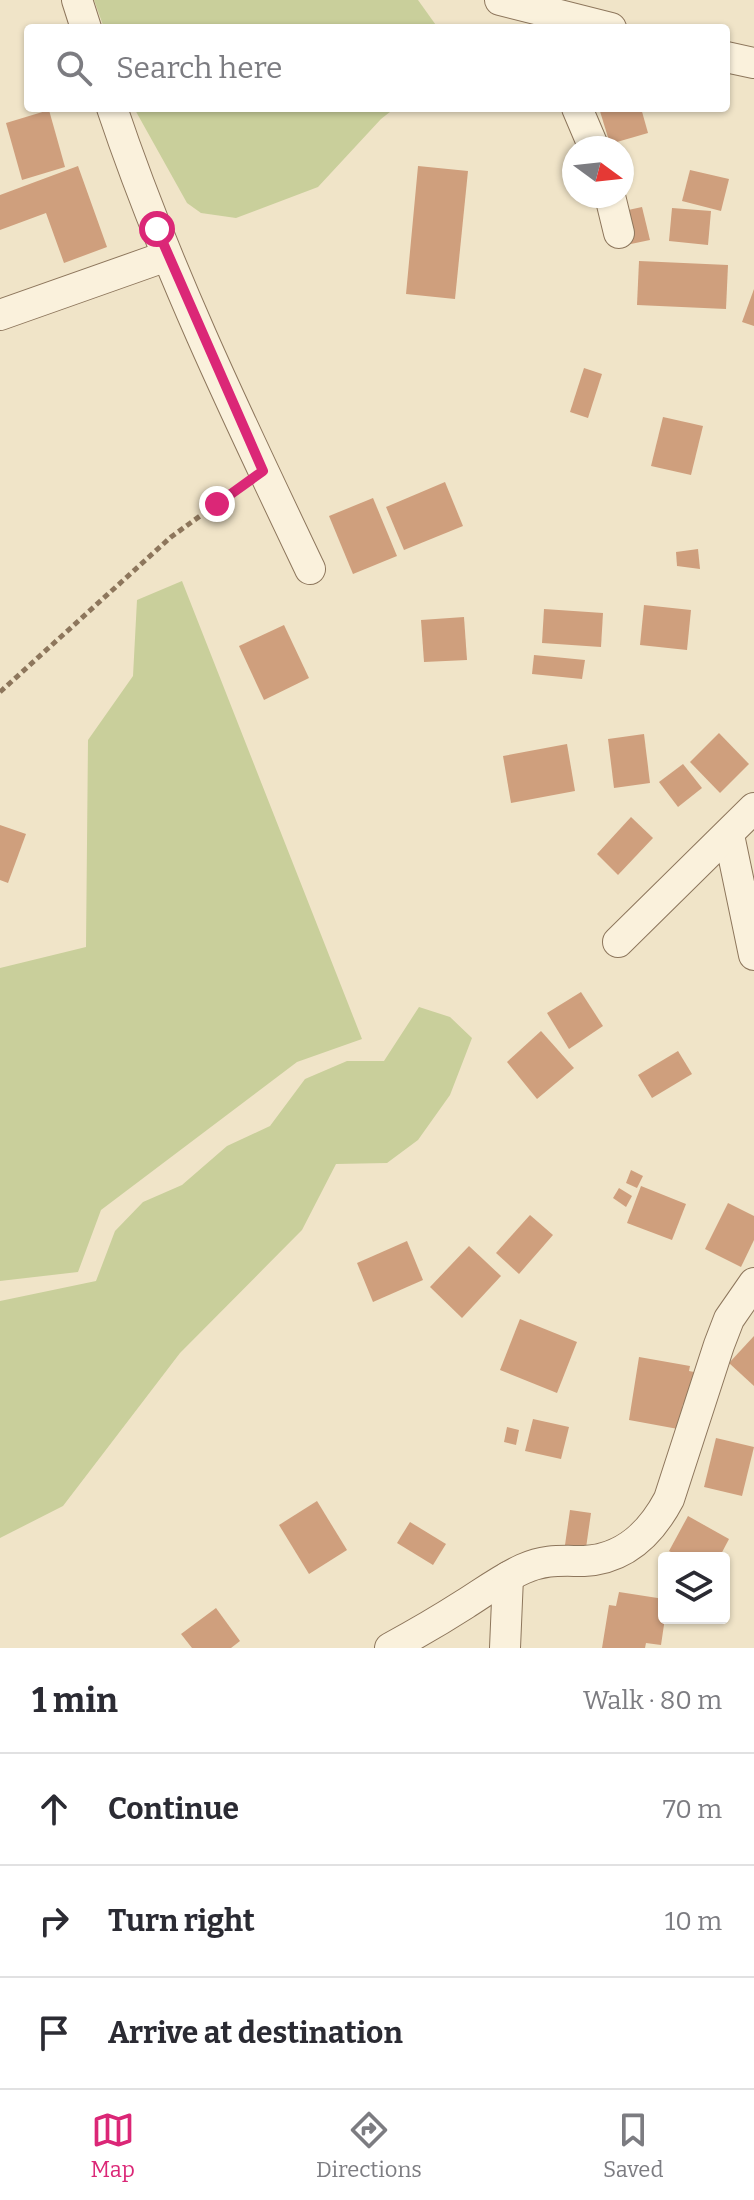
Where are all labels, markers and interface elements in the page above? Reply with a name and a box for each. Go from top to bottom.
search box [24,24,730,112]
icon: search [52,46,96,90]
text: Search here [116,50,283,86]
north arrow [562,136,634,208]
route start [139,211,175,247]
route end [199,486,235,522]
map controls [658,1552,730,1624]
button: layers [658,1552,730,1624]
text: 1 min [32,1680,118,1721]
text: Walk · 80 m [583,1685,722,1716]
icon: ahead [32,1787,76,1831]
text: Continue [108,1791,239,1827]
text: 70 m [663,1794,722,1825]
icon: right [32,1899,76,1943]
text: Turn right [108,1903,255,1939]
text: 10 m [665,1906,722,1937]
icon: arrive [32,2011,76,2055]
text: Arrive at destination [108,2015,403,2051]
tab: Map [91,2108,135,2183]
tab: Directions [316,2108,422,2183]
tab: Saved [603,2108,663,2183]

